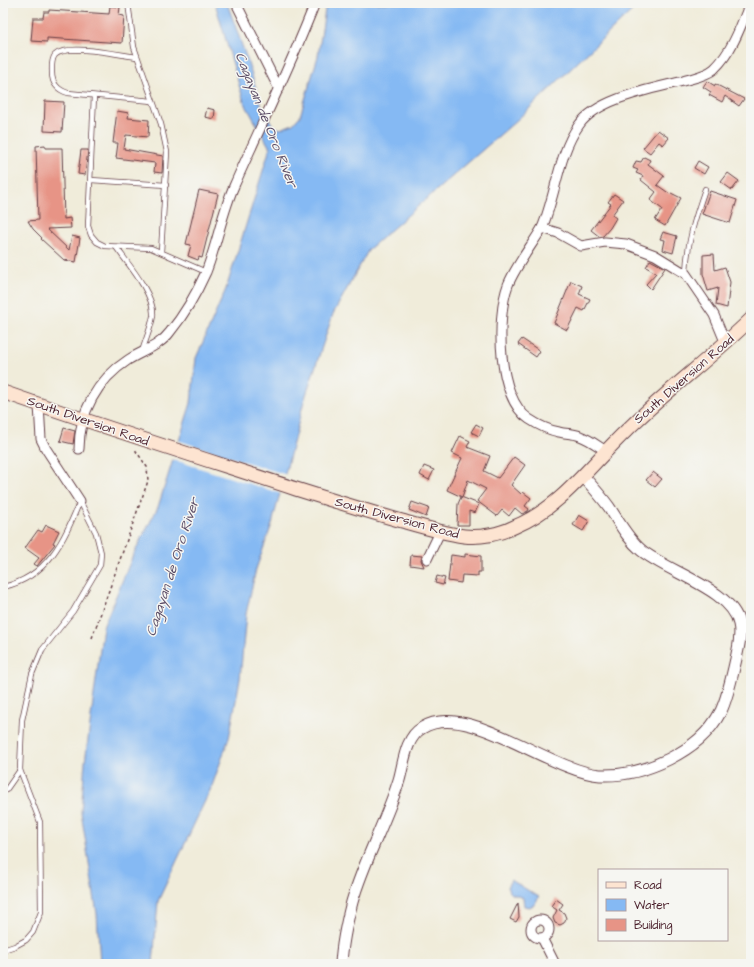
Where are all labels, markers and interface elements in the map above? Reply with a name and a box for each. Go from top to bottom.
water label: Cagayan de Oro River [230,49,303,192]
street label: South Diversion Road [630,330,738,428]
street label: South Diversion Road [25,392,152,450]
street label: South Diversion Road [333,493,461,543]
water label: Cagayan de Oro River [141,494,205,639]
legend [598,869,728,941]
text: Road [634,877,662,894]
text: Water [634,897,670,914]
text: Building [634,917,672,935]

